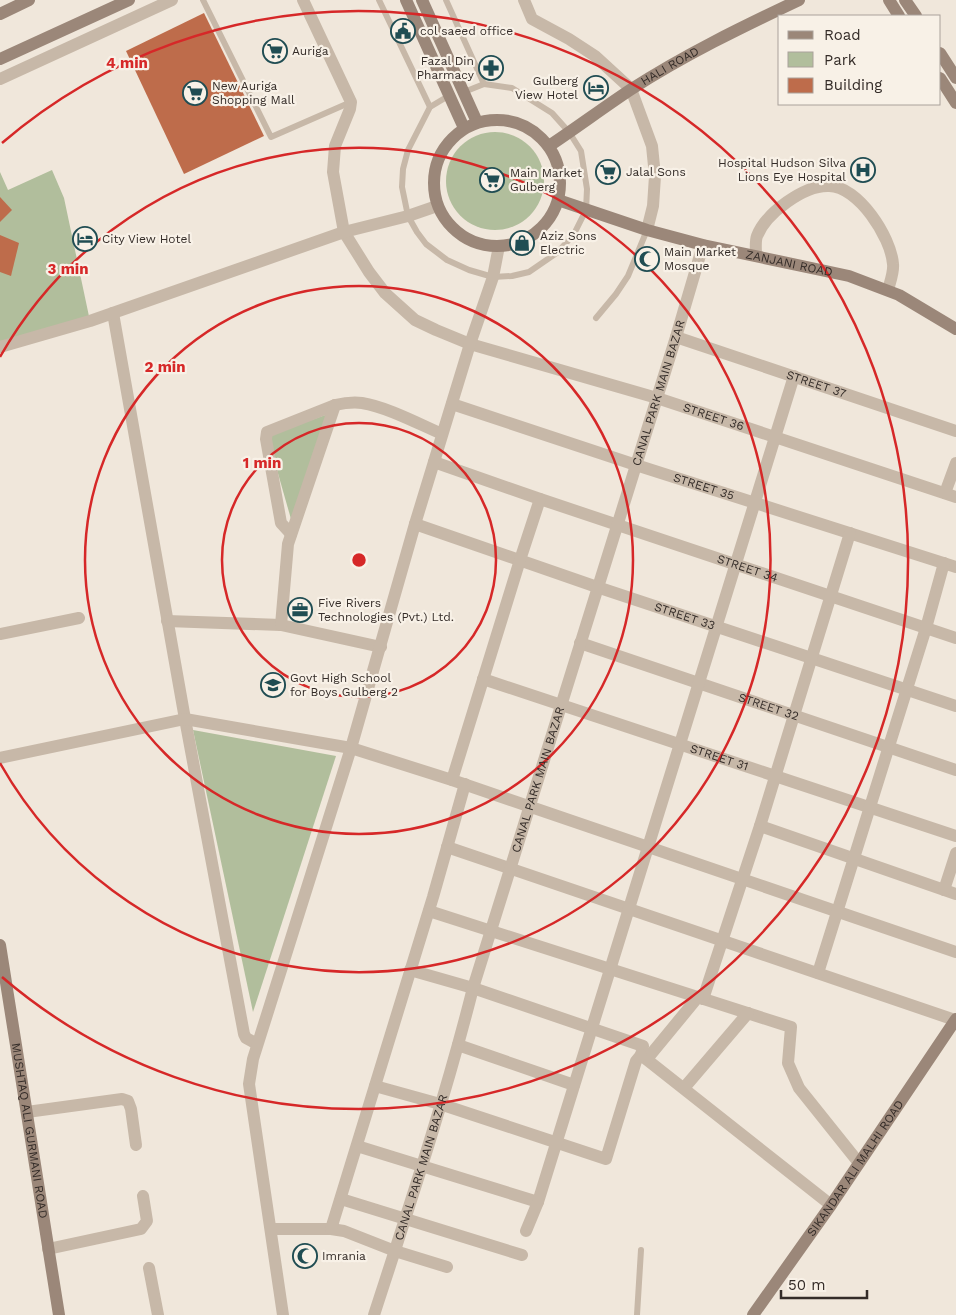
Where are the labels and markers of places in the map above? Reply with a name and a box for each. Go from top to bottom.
public building icon: col saeed office [390,18,416,44]
place label: col saeed office [420,24,513,38]
supermarket icon: Auriga [262,38,288,64]
place label: Auriga [292,44,329,58]
place label: Fazal Din Pharmacy [417,54,475,82]
pharmacy icon: Fazal Din Pharmacy [478,55,504,81]
place label: Gulberg View Hotel [515,74,579,102]
hotel icon: Gulberg View Hotel [583,75,609,101]
place label: New Auriga Shopping Mall [212,79,295,107]
supermarket icon: New Auriga Shopping Mall [182,80,208,106]
place label: Hospital Hudson Silva Lions Eye Hospital [718,156,846,184]
hospital icon: Hospital Hudson Silva Lions Eye Hospital [850,157,876,183]
supermarket icon: Jalal Sons [595,159,621,185]
place label: Jalal Sons [626,165,686,179]
place label: Main Market Gulberg [510,166,582,194]
supermarket icon: Main Market Gulberg [479,167,505,193]
hotel icon: City View Hotel [72,226,98,252]
place label: Aziz Sons Electric [540,229,597,257]
shop icon: Aziz Sons Electric [509,230,535,256]
place label: City View Hotel [102,232,191,246]
place label: Main Market Mosque [664,245,736,273]
mosque icon: Main Market Mosque [634,246,660,272]
centre of rings [350,551,368,569]
place label: Five Rivers Technologies (Pvt.) Ltd. [318,596,454,624]
office icon: Five Rivers Technologies (Pvt.) Ltd. [287,597,313,623]
place label: Govt High School for Boys Gulberg 2 [290,671,398,699]
school or university icon: Govt High School for Boys Gulberg 2 [260,672,286,698]
mosque icon: Imrania [292,1243,318,1269]
place label: Imrania [322,1249,366,1263]

